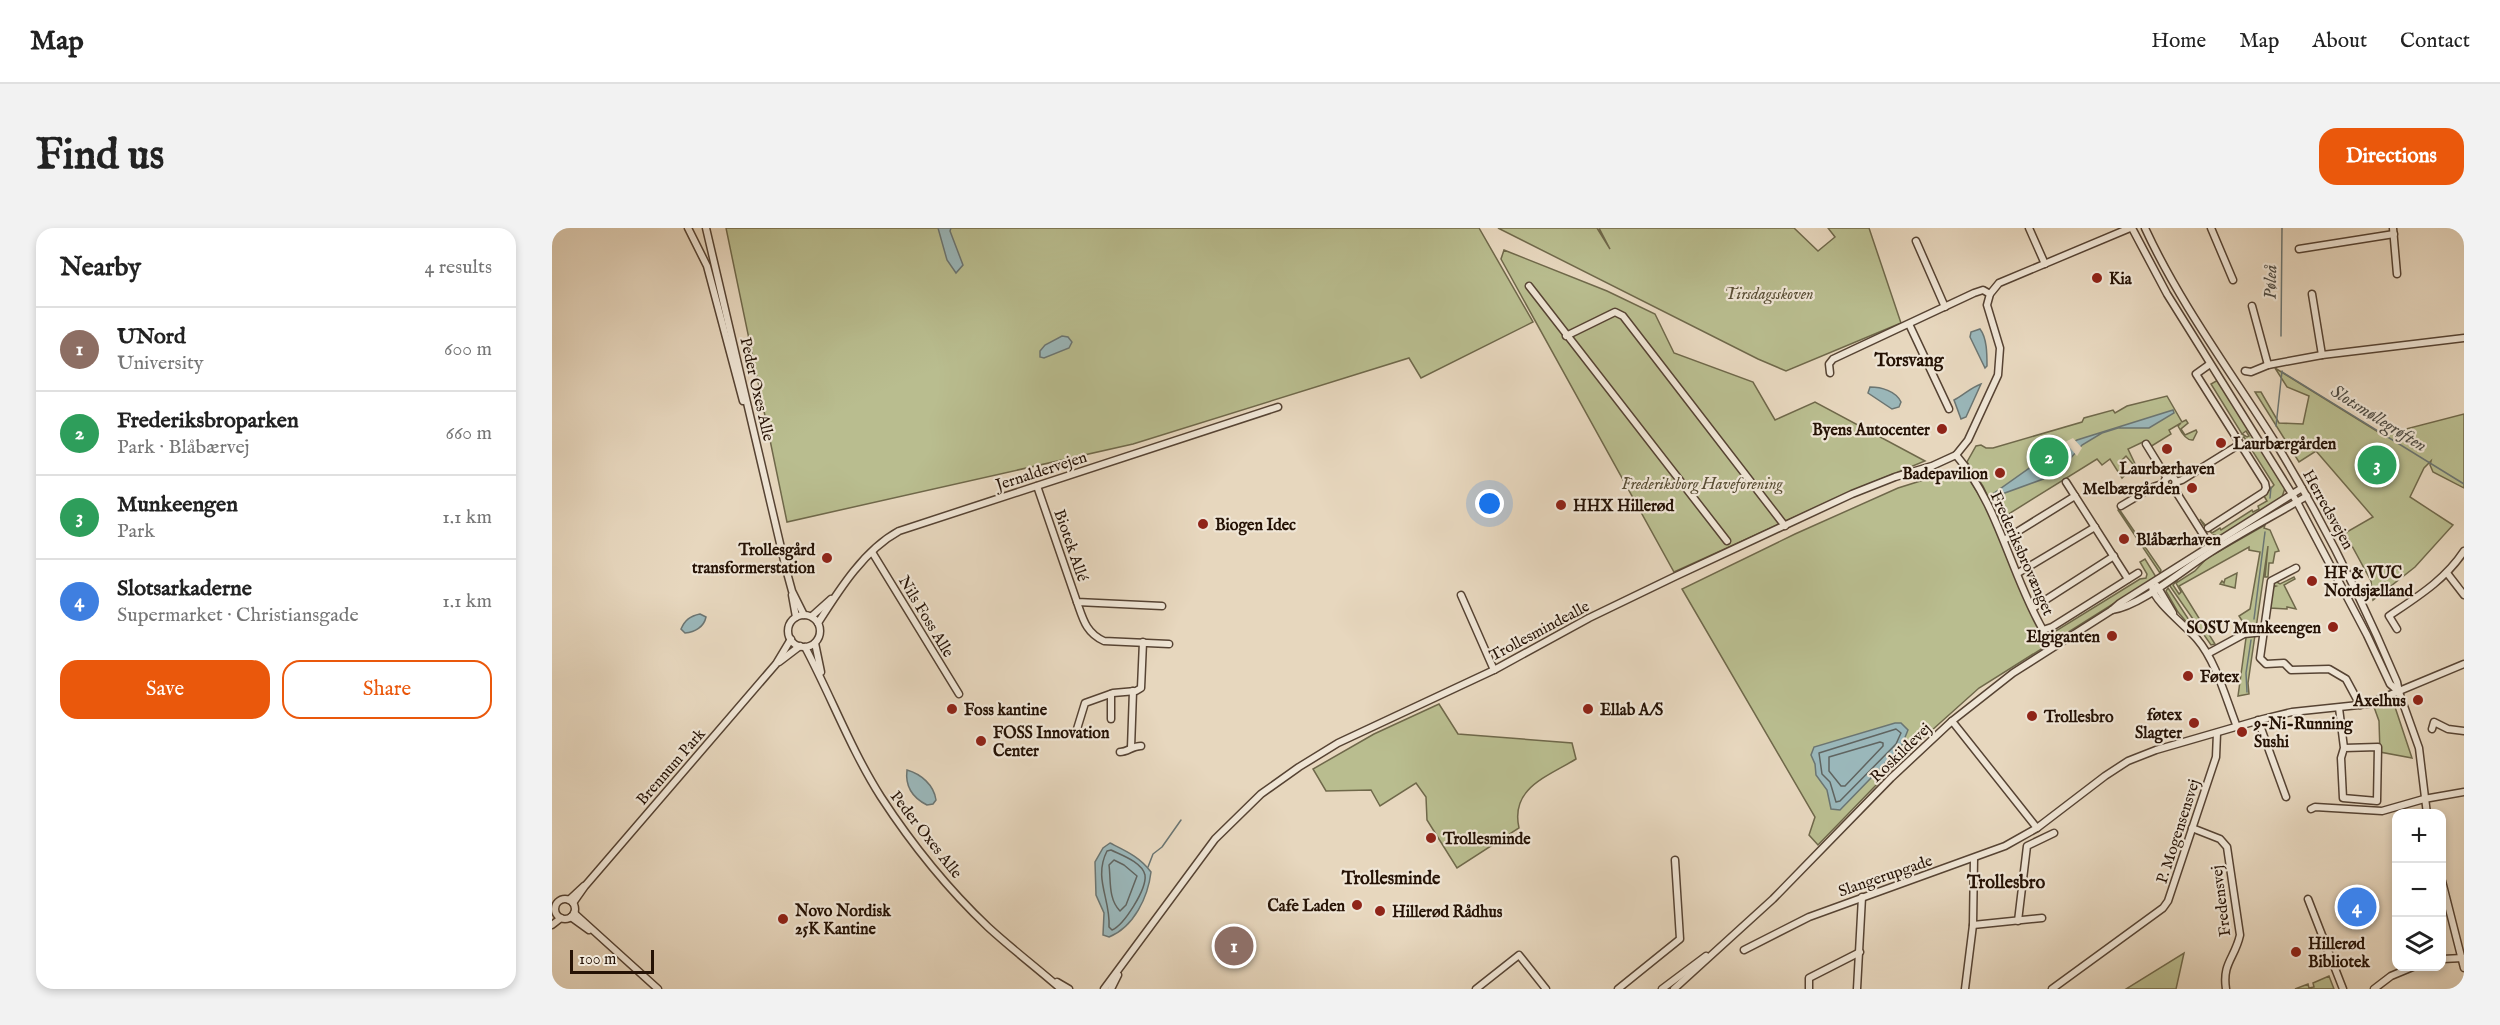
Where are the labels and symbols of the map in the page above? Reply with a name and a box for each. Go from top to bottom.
water label: Pøleå [2260,264,2283,300]
place label: Kia [2109,270,2133,290]
marker: Kia [2090,271,2104,285]
park label: Tirsdagsskoven [1724,285,1814,305]
street label: Peder Oxes Alle [734,336,778,443]
district label: Torsvang [1873,350,1945,373]
water label: Slotsmøllegrøften [2326,381,2431,458]
place label: Byens Autocenter [1812,421,1930,441]
marker: Byens Autocenter [1935,422,1949,436]
pin: 2 [2030,434,2068,480]
place label: Laurbærgården [2233,435,2337,455]
marker: Laurbærgården [2214,436,2228,450]
marker: Laurbærhaven [2160,442,2174,456]
pin: 3 [2358,442,2396,488]
street label: Jernaldervejen [991,448,1090,497]
place label: Laurbærhaven [2119,460,2215,480]
place label: Badepavilion [1902,465,1988,485]
marker: Badepavilion [1993,466,2007,480]
street label: Herredsvejen [2297,467,2358,554]
park label: Frederiksborg Haveforening [1621,475,1783,495]
place label: Melbærgården [2083,480,2180,500]
marker: Melbærgården [2185,481,2199,495]
your location [1475,489,1504,518]
street label: Frederiksbrovænget [1985,489,2058,619]
place label: HHX Hillerød [1573,497,1674,517]
marker: HHX Hillerød [1554,498,1568,512]
street label: Biotek Allé [1048,507,1092,584]
place label: Biogen Idec [1215,516,1296,536]
marker: Biogen Idec [1196,517,1210,531]
place label: Blåbærhaven [2136,531,2221,551]
marker: Blåbærhaven [2117,532,2131,546]
place label: Trollesgård transformerstation [691,541,815,579]
marker: Trollesgård transformerstation [820,551,834,565]
place label: HF & VUC Nordsjælland [2323,564,2414,602]
street label: Nils Foss Alle [893,573,957,661]
marker: HF & VUC Nordsjælland [2305,574,2319,588]
street label: Trollesmindealle [1486,597,1593,667]
place label: SOSU Munkeengen [2186,619,2321,639]
marker: SOSU Munkeengen [2326,620,2340,634]
place label: Elgiganten [2026,628,2100,648]
marker: Elgiganten [2105,629,2119,643]
place label: Føtex [2200,668,2239,688]
marker: Føtex [2181,669,2195,683]
place label: Axelhus [2352,692,2406,712]
marker: Axelhus [2411,693,2425,707]
place label: Foss kantine [964,701,1048,721]
place label: Ellab A/S [1600,701,1663,721]
marker: Foss kantine [945,702,959,716]
marker: Ellab A/S [1581,702,1595,716]
place label: føtex Slagter [2135,706,2182,744]
place label: Trollesbro [2043,708,2114,728]
marker: Trollesbro [2025,709,2039,723]
place label: 9-Ni-Running Sushi [2253,715,2354,753]
marker: føtex Slagter [2187,716,2201,730]
street label: Roskildevej [1867,719,1936,788]
street label: Brennum Park [633,724,711,810]
place label: FOSS Innovation Center [993,724,1110,762]
marker: 9-Ni-Running Sushi [2235,725,2249,739]
marker: FOSS Innovation Center [974,734,988,748]
street label: P. Mogensensvej [2153,777,2205,886]
street label: Peder Oxes Alle [885,787,966,883]
place label: Trollesminde [1442,830,1531,850]
marker: Trollesminde [1424,831,1438,845]
street label: Slangerupgade [1836,851,1935,902]
street label: Fredensvej [2208,864,2236,937]
district label: Trollesminde [1341,868,1441,891]
district label: Trollesbro [1966,872,2045,895]
pin: 4 [2338,884,2376,930]
place label: Cafe Laden [1267,897,1345,917]
marker: Cafe Laden [1350,898,1364,912]
place label: Novo Nordisk 25K Kantine [794,902,891,940]
place label: Hillerød Rådhus [1392,903,1503,923]
marker: Hillerød Rådhus [1373,904,1387,918]
marker: Novo Nordisk 25K Kantine [776,912,790,926]
pin: 1 [1214,924,1254,968]
place label: Hillerød Bibliotek [2308,935,2370,973]
marker: Hillerød Bibliotek [2289,945,2303,959]
scale bar [570,947,654,974]

